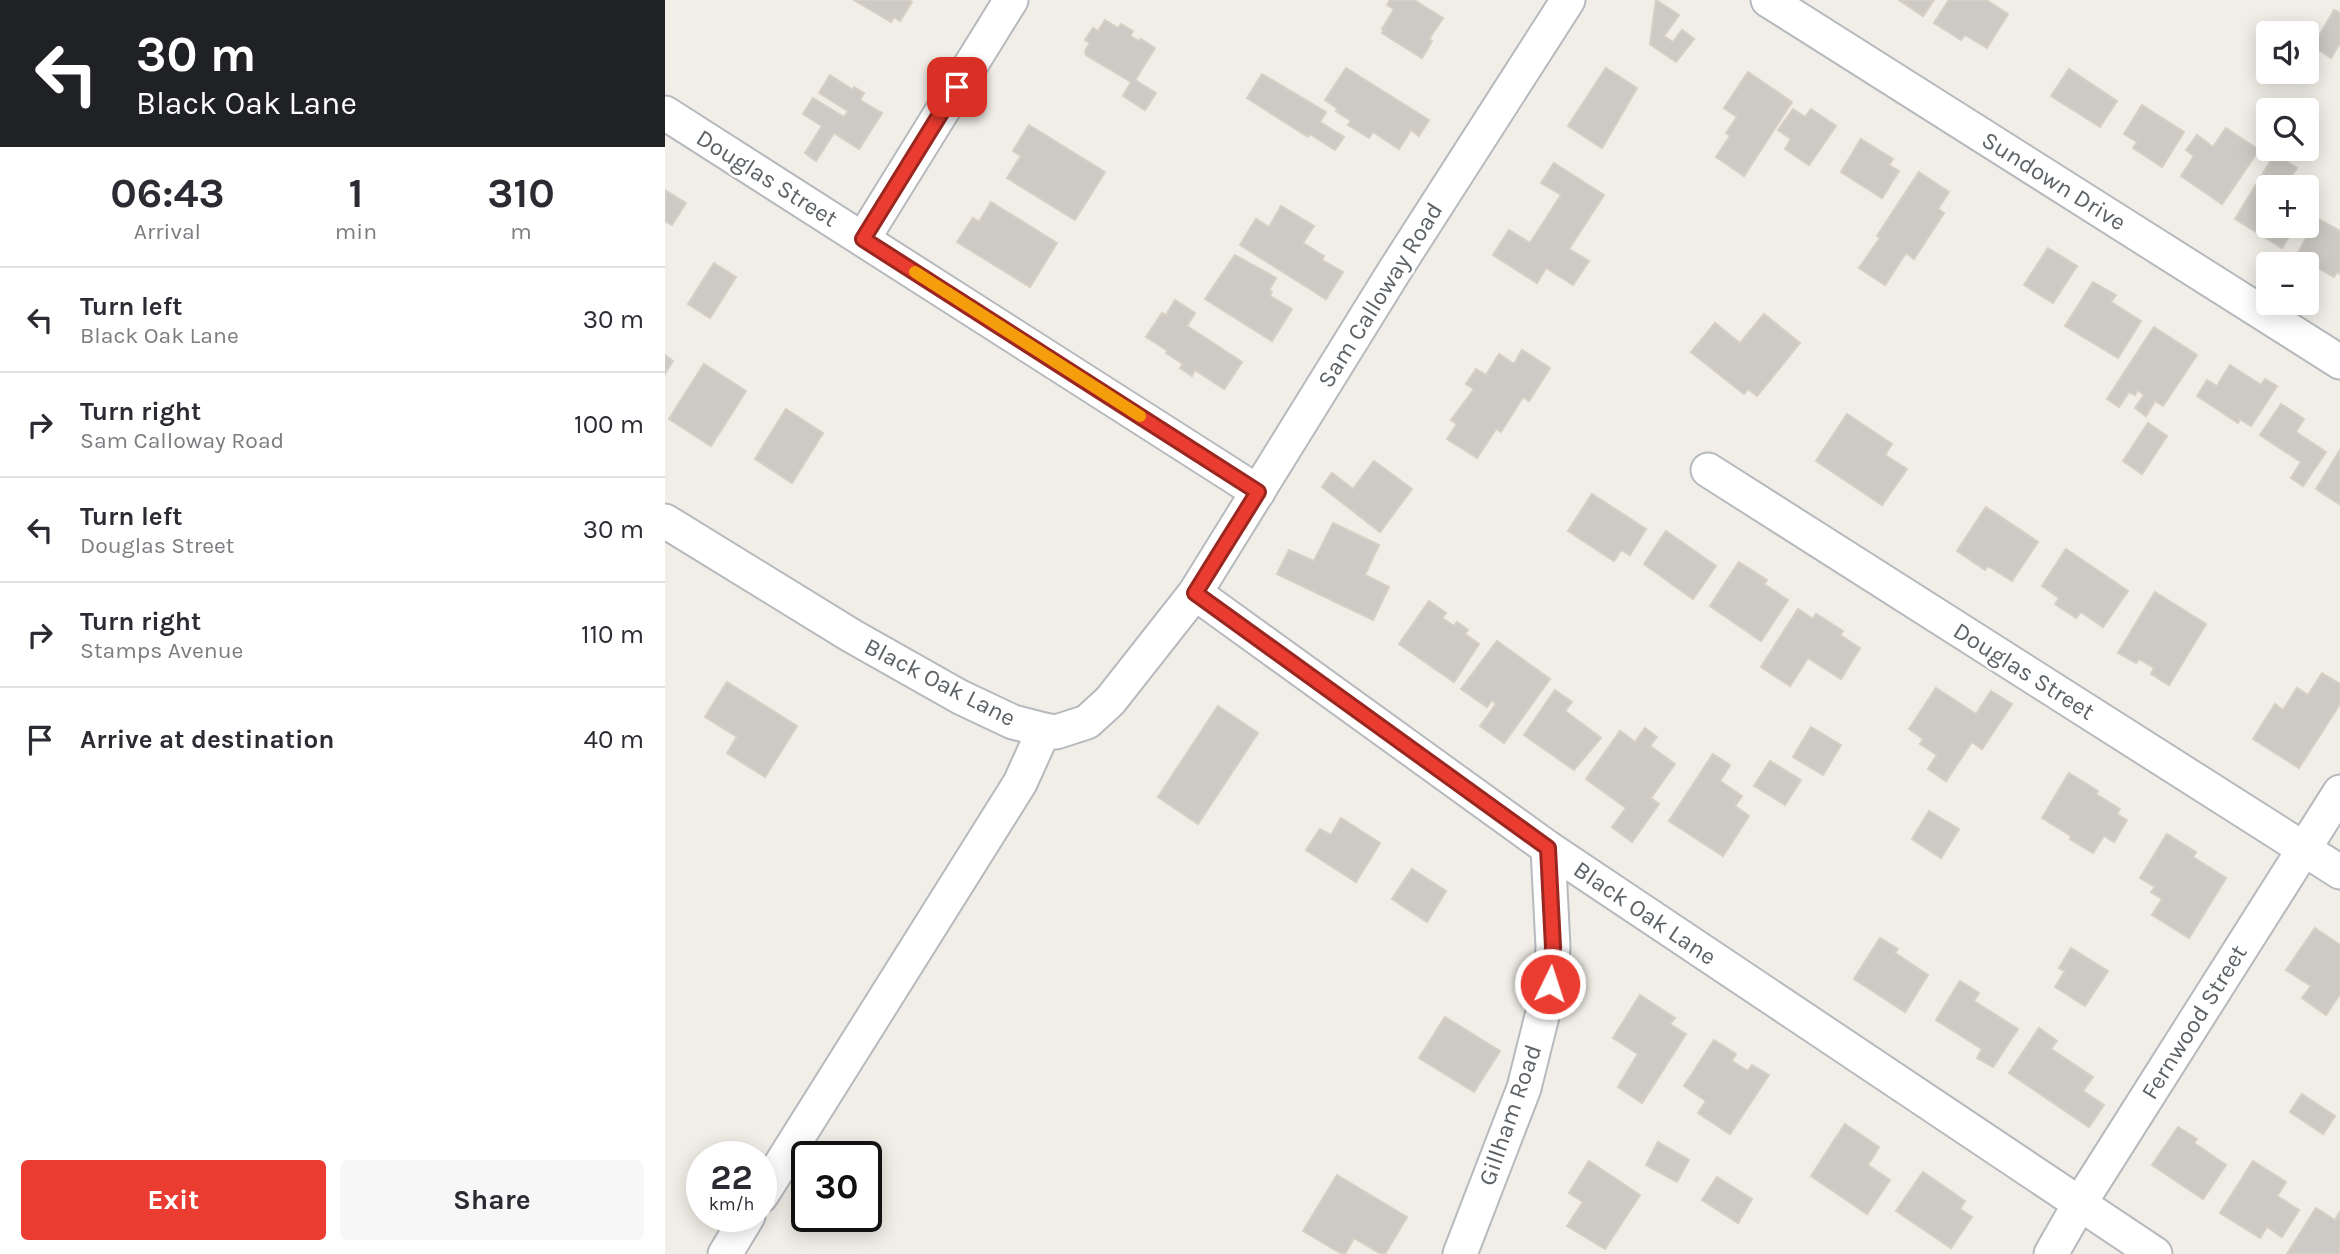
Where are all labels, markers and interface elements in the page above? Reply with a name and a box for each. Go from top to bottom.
map controls [2256,21,2319,315]
button: sound [2256,21,2319,84]
text: 30 m [136,26,256,83]
icon: left [21,28,112,119]
pin [927,57,987,117]
icon: arrive [938,68,976,106]
text: Black Oak Lane [136,85,357,122]
button: search [2256,98,2319,161]
street label: Douglas Street [691,123,843,233]
street label: Sundown Drive [1977,126,2131,236]
text: 06:43 [110,168,225,218]
text: 1 [348,168,363,218]
text: 310 [487,168,555,218]
button: + [2256,175,2319,238]
street label: Sam Calloway Road [1312,197,1448,393]
text: Arrival [134,218,201,245]
text: min [335,218,377,245]
text: m [510,218,532,245]
button: − [2256,252,2319,315]
text: Turn left [80,291,182,322]
icon: left [21,301,59,339]
text: 30 m [583,304,644,335]
text: Black Oak Lane [80,322,239,349]
text: Turn right [80,396,201,427]
icon: right [21,406,59,444]
text: 100 m [574,409,644,440]
text: Sam Calloway Road [80,427,284,454]
text: Turn left [80,501,182,532]
icon: left [21,511,59,549]
text: 30 m [583,514,644,545]
text: Douglas Street [80,532,234,559]
text: Turn right [80,606,201,637]
icon: right [21,616,59,654]
street label: Douglas Street [1948,616,2100,726]
text: 110 m [581,619,644,650]
street label: Black Oak Lane [860,632,1020,732]
text: Stamps Avenue [80,637,243,664]
icon: arrive [21,721,59,759]
text: Arrive at destination [80,724,334,755]
text: 40 m [584,724,644,755]
street label: Black Oak Lane [1569,855,1721,971]
street label: Fernwood Street [2135,940,2253,1104]
position arrow [1513,947,1587,1021]
street label: Gillham Road [1473,1041,1547,1189]
speed limit sign: 30 [791,1141,882,1232]
text: 22 [710,1157,753,1198]
button: Exit [21,1160,326,1240]
button: Share [340,1160,644,1240]
text: km/h [709,1193,754,1215]

